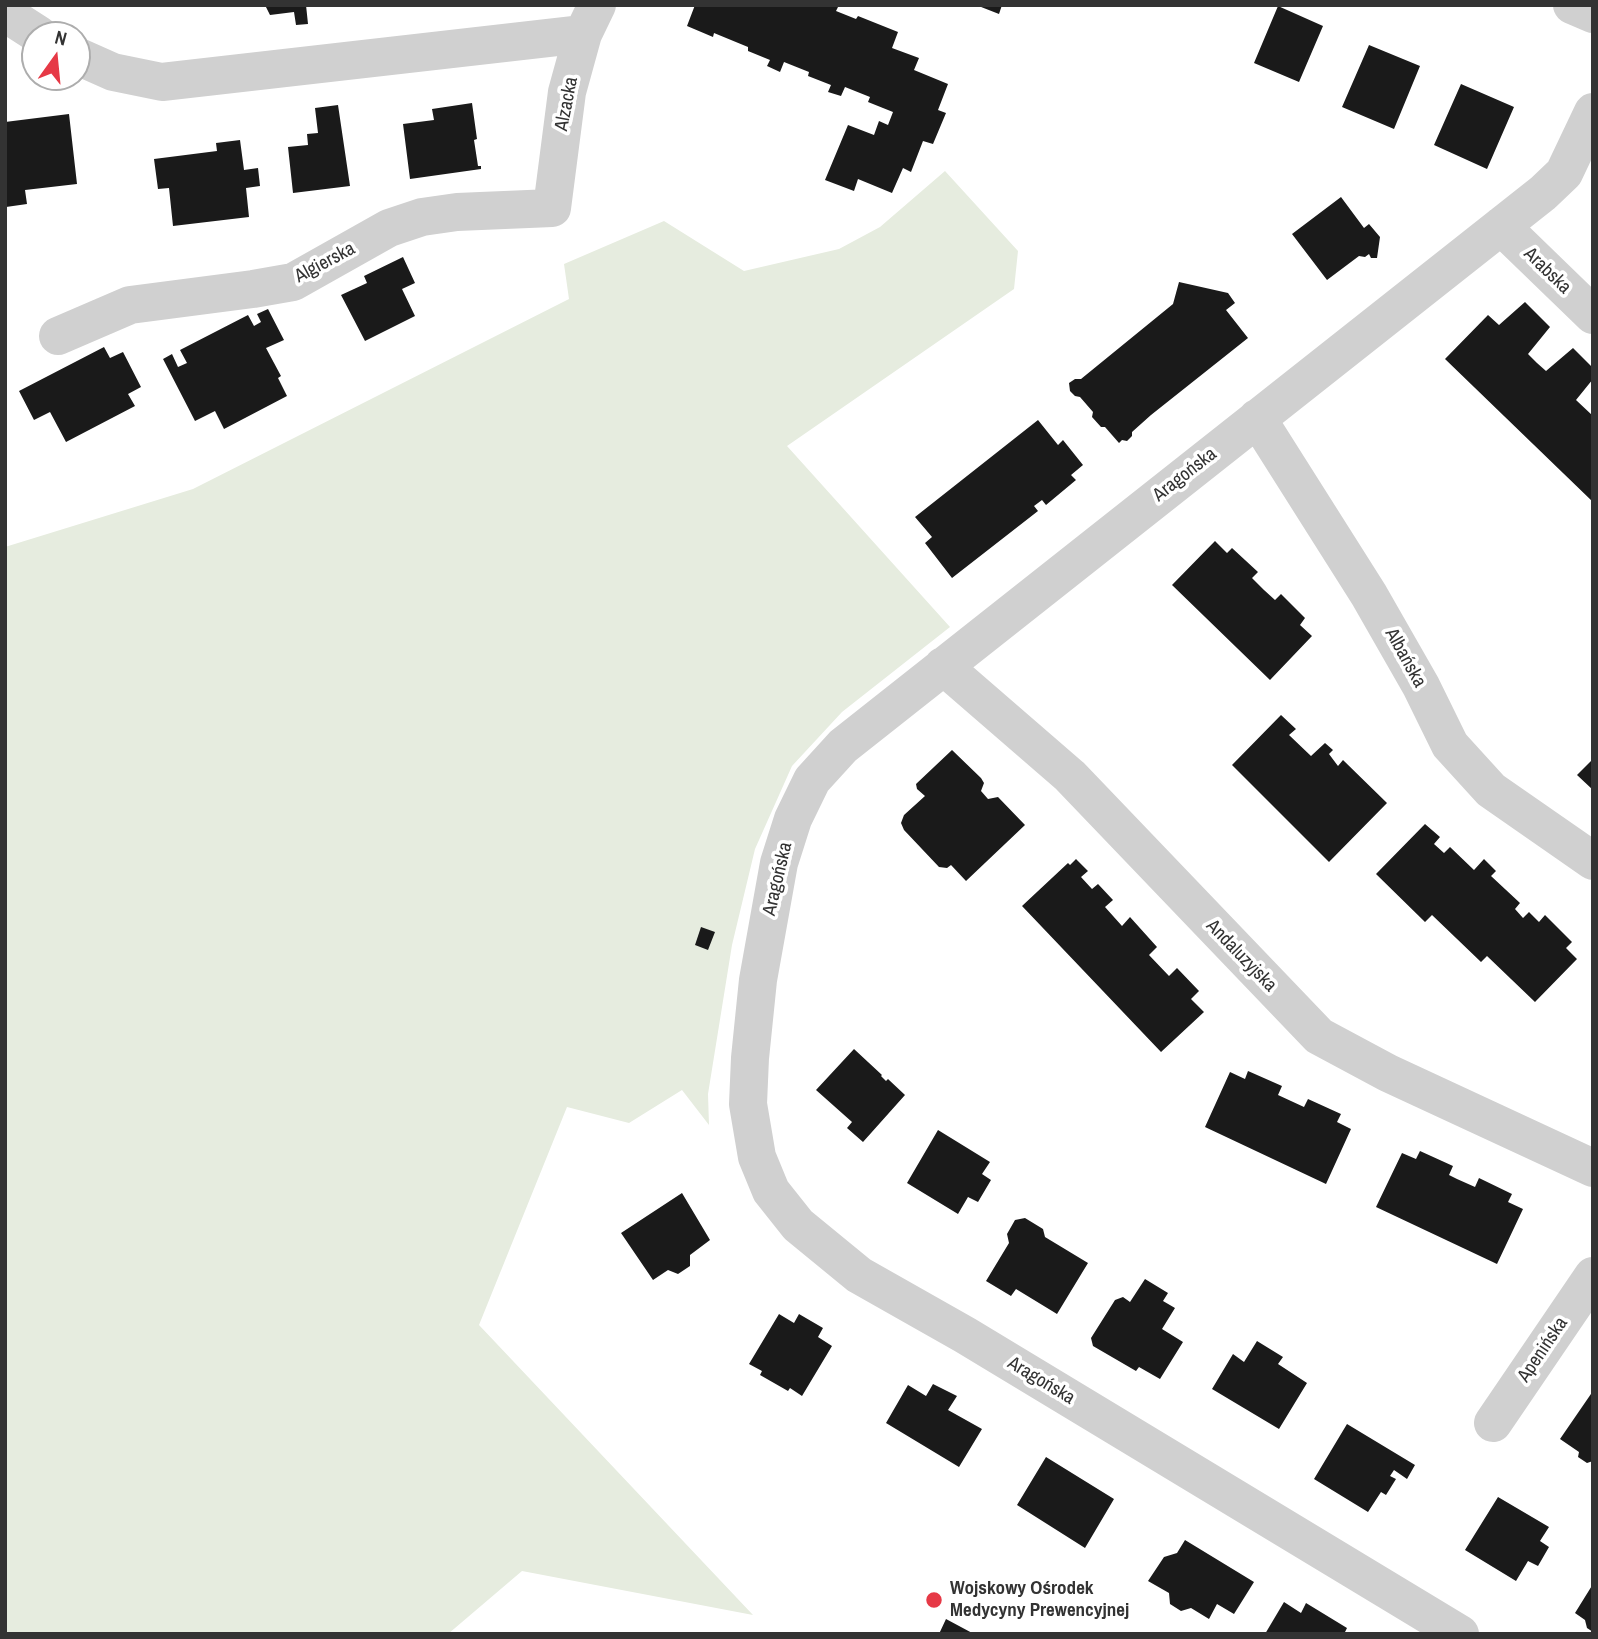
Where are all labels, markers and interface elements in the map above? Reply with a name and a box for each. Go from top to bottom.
north arrow [21,21,91,91]
text: N [52,24,70,52]
street label: Alzacka [551,75,583,133]
street label: Algierska [291,238,359,288]
street label: Arabska [1519,243,1575,299]
street label: Aragońska [1149,443,1221,507]
street label: Albańska [1379,624,1431,692]
street label: Aragońska [759,840,797,918]
street label: Andaluzyjska [1201,915,1281,997]
street label: Apenińska [1513,1313,1573,1387]
street label: Aragońska [1003,1352,1079,1410]
place label: Wojskowy Ośrodek Medycyny Prewencyjnej [950,1578,1129,1622]
marker: Wojskowy Ośrodek Medycyny Prewencyjnej [924,1590,944,1610]

